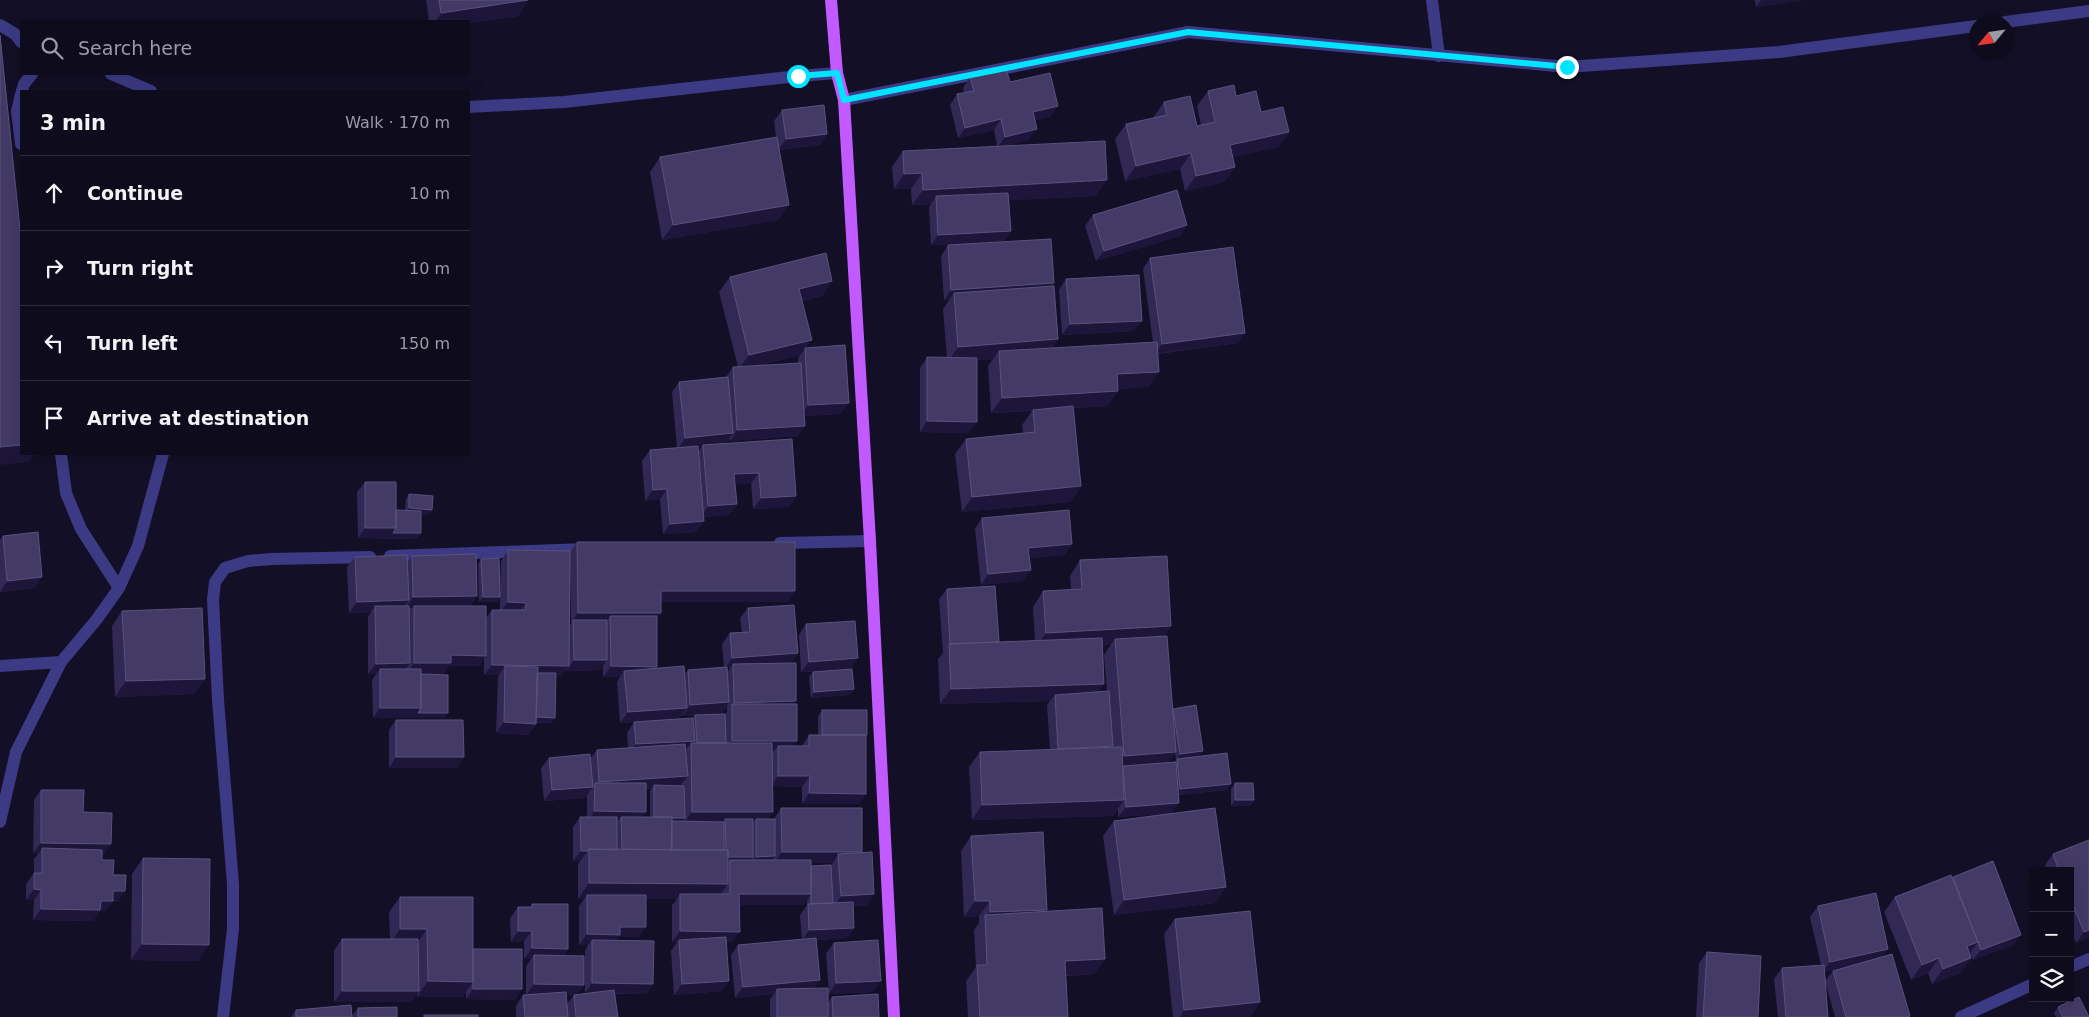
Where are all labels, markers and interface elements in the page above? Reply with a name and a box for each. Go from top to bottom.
north arrow [1969,15,2014,60]
search box [20,20,470,75]
icon: search [38,34,66,62]
text: Search here [78,37,192,59]
route end [1556,56,1579,79]
route start [787,65,810,88]
text: 3 min [40,111,106,135]
text: Walk · 170 m [345,113,450,132]
icon: ahead [40,179,68,207]
text: Continue [87,182,183,204]
text: 10 m [409,184,450,203]
icon: right [40,254,68,282]
text: Turn right [87,257,193,279]
text: 10 m [409,259,450,278]
icon: left [40,329,68,357]
text: Turn left [87,332,178,354]
text: 150 m [399,334,450,353]
icon: arrive [40,404,68,432]
text: Arrive at destination [87,407,309,429]
map controls [2029,867,2074,1002]
button: + [2029,867,2074,912]
button: − [2029,912,2074,957]
button: layers [2029,957,2074,1002]

